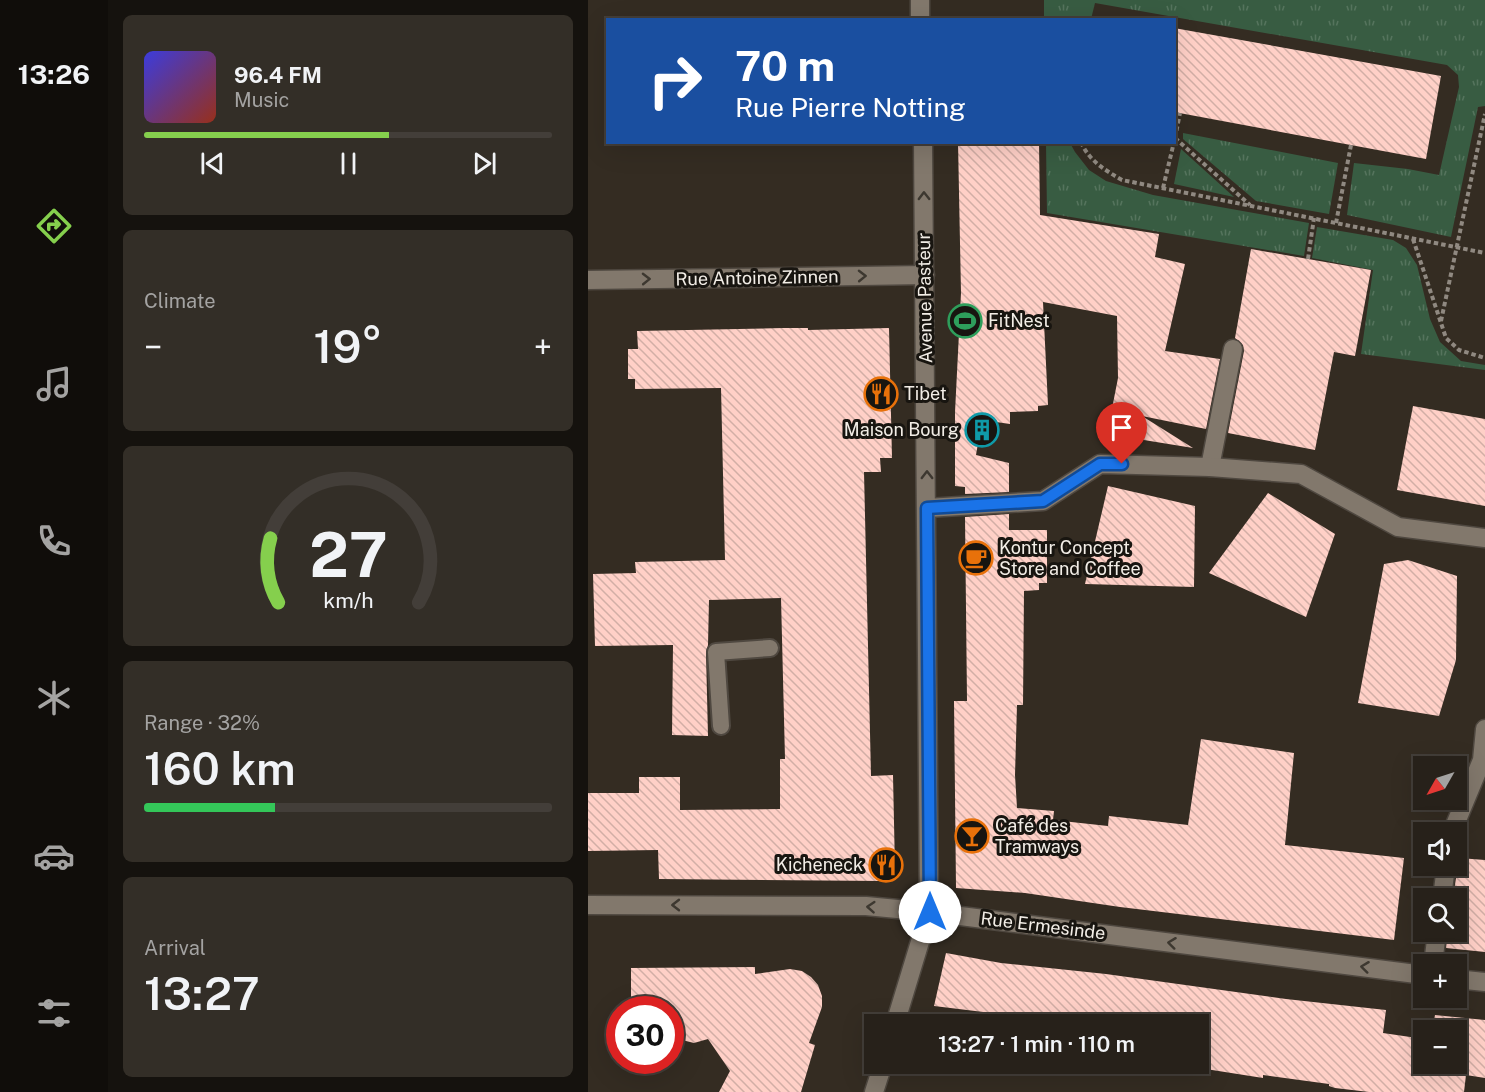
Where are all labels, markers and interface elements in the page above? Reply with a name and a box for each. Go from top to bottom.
text: 70 m [735,41,835,90]
icon: right [636,42,714,120]
text: 13:26 [18,58,90,90]
text: 96.4 FM [234,62,322,88]
text: Music [234,88,289,112]
text: Rue Pierre Notting [735,91,966,123]
icon: previous [196,147,229,180]
icon: pause [332,147,365,180]
icon: next [468,147,501,180]
one-way arrow [918,191,930,200]
icon: directions [33,205,75,247]
street label: Avenue Pasteur [913,232,936,364]
street label: Rue Antoine Zinnen [675,266,839,289]
one-way arrow [858,270,867,282]
one-way arrow [642,273,651,285]
text: Climate [144,289,216,313]
sports icon: FitNest [947,303,983,339]
place label: FitNest [988,310,1050,331]
text: 19° [314,320,382,373]
text: − [144,328,162,366]
text: + [534,328,552,366]
icon: music [33,363,75,405]
restaurant icon: Tibet [863,376,899,412]
place label: Tibet [904,383,947,404]
pin [1096,402,1147,464]
icon: arrive [1105,411,1138,444]
building icon: Maison Bourg [964,412,1000,448]
place label: Maison Bourg [844,419,959,440]
one-way arrow [921,471,933,480]
text: 27 [309,518,387,591]
icon: phone [33,520,75,562]
place label: Kontur Concept Store and Coffee [999,537,1141,579]
cafe icon: Kontur Concept Store and Coffee [958,540,994,576]
text: km/h [323,588,373,613]
icon: climate [33,677,75,719]
text: Range · 32% [144,711,260,735]
text: 160 km [144,742,296,795]
north arrow [1413,756,1467,810]
map controls [1413,756,1467,1074]
place label: Café des Tramways [995,815,1079,857]
bar icon: Café des Tramways [954,818,990,854]
button: sound [1413,822,1467,876]
icon: car [33,835,75,877]
restaurant icon: Kicheneck [868,847,904,883]
place label: Kicheneck [776,854,863,875]
position arrow [898,880,962,944]
button: search [1413,888,1467,942]
one-way arrow [672,899,681,911]
one-way arrow [867,900,876,913]
street label: Rue Ermesinde [979,907,1107,944]
text: Arrival [144,936,206,960]
one-way arrow [1167,937,1177,949]
button: + [1413,954,1467,1008]
one-way arrow [1361,961,1370,974]
text: 13:27 [144,967,260,1020]
icon: filters [33,992,75,1034]
speed limit sign: 30 [606,996,684,1074]
button: − [1413,1020,1467,1074]
text: 13:27 · 1 min · 110 m [938,1031,1135,1057]

